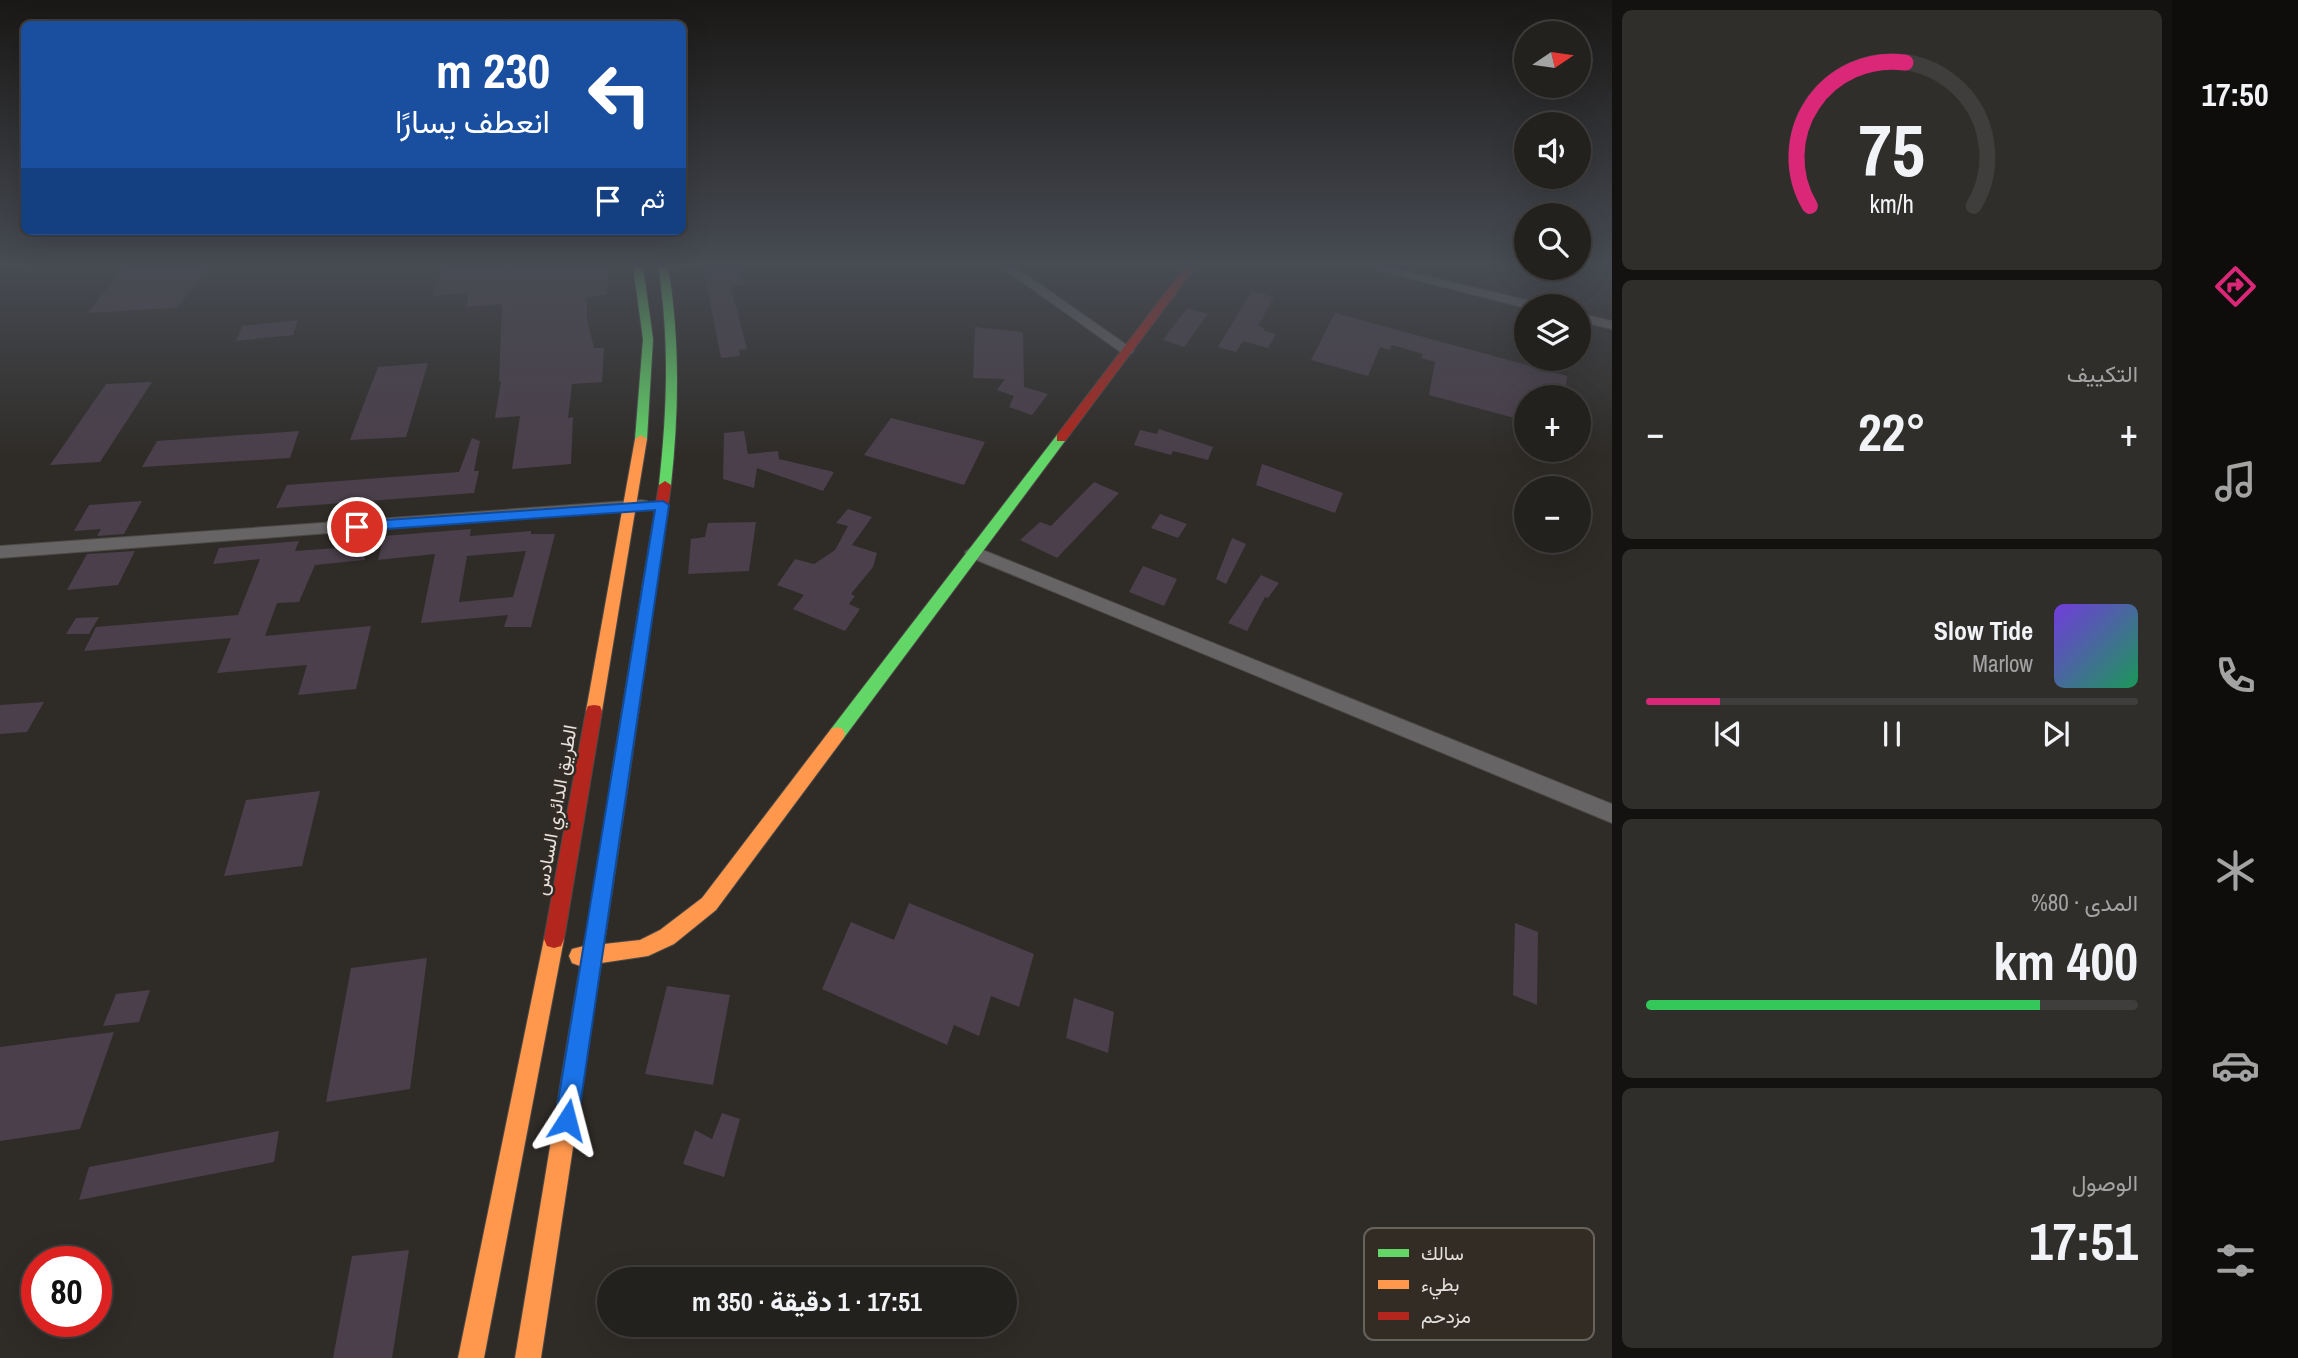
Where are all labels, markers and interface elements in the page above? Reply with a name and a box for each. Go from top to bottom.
north arrow [1514,21,1591,98]
map controls [1514,21,1591,553]
text: 230 m [436,37,550,103]
icon: left [574,49,665,140]
text: 17:50 [2201,73,2269,116]
text: انعطف يسارًا [395,100,550,143]
text: 75 [1859,101,1925,199]
button: sound [1514,112,1591,189]
text: ثم [641,181,665,216]
icon: arrive [589,182,627,220]
text: km/h [1870,187,1914,221]
button: search [1514,203,1591,280]
icon: directions [2211,262,2260,311]
button: layers [1514,294,1591,371]
text: التكييف [2067,358,2138,389]
button: + [1514,385,1591,462]
text: 22° [1858,397,1926,467]
text: − [1646,407,1664,458]
text: + [2120,407,2138,458]
icon: music [2211,457,2260,506]
button: − [1514,476,1591,553]
pin [327,497,387,557]
icon: arrive [338,508,376,546]
text: Slow Tide [1934,613,2033,648]
text: Marlow [1972,648,2033,679]
icon: phone [2211,651,2260,700]
icon: previous [1709,715,1747,753]
icon: pause [1873,715,1911,753]
icon: next [2037,715,2075,753]
street label: الطريق الدائري السادس [527,723,586,898]
icon: climate [2211,846,2260,895]
text: المدى · 80% [2031,887,2138,918]
text: 400 km [1993,926,2138,996]
icon: car [2211,1041,2260,1090]
position arrow [530,1083,604,1157]
text: الوصول [2072,1167,2138,1198]
text: 17:51 [2029,1206,2138,1276]
legend [1364,1228,1594,1340]
icon: filters [2211,1236,2260,1285]
text: سالك [1421,1240,1464,1266]
speed limit sign: 80 [21,1246,112,1337]
text: بطيء [1421,1271,1459,1300]
text: 17:51 · 1 دقيقة · 350 m [692,1284,922,1319]
text: مزدحم [1421,1303,1471,1329]

